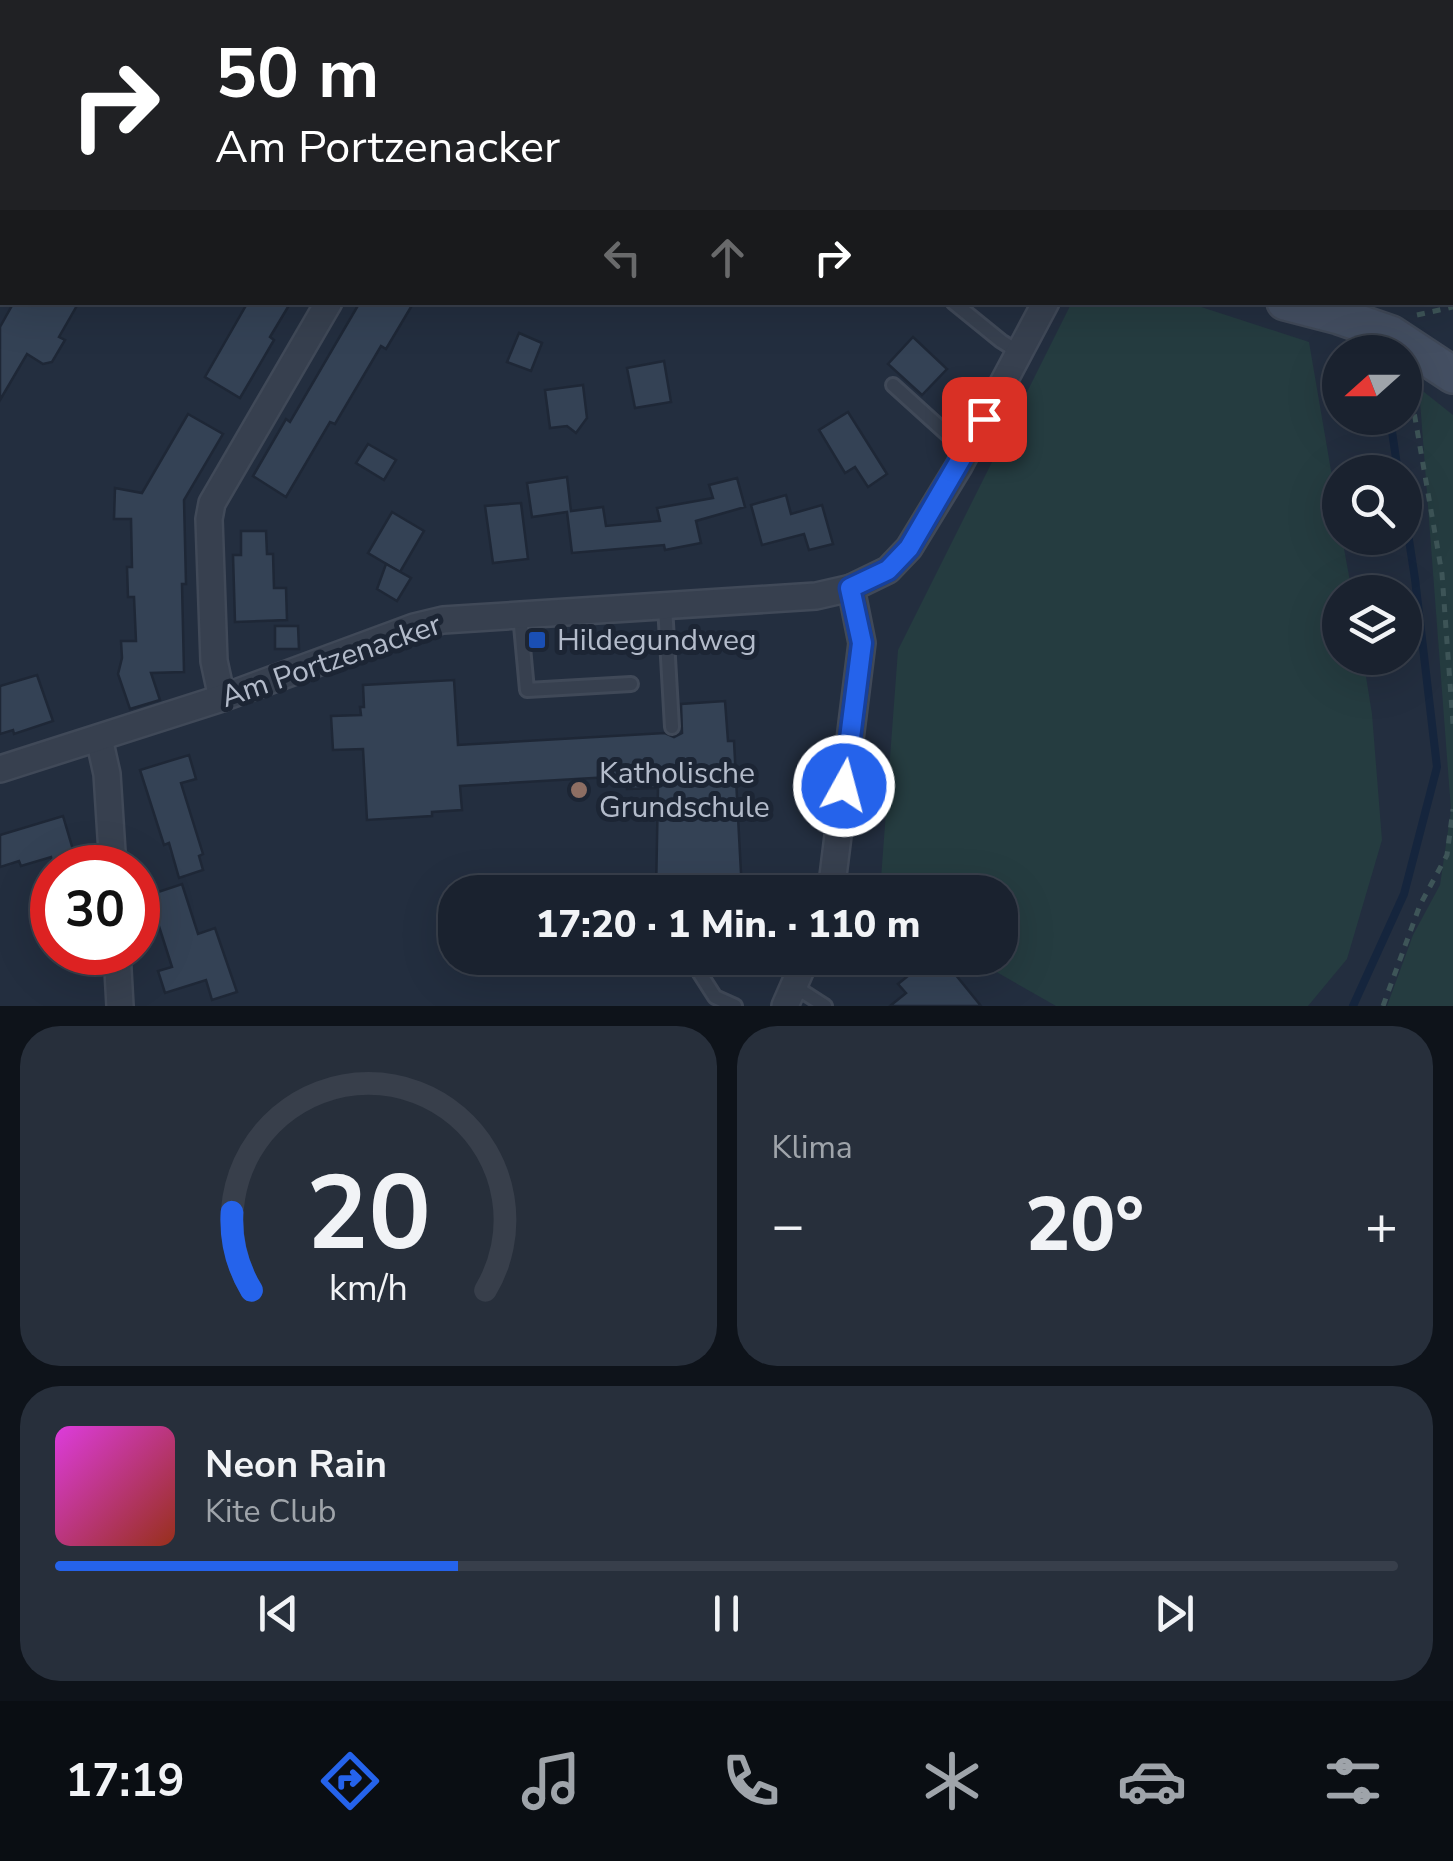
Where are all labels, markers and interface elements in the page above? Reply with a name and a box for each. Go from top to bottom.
text: 50 m [215,26,379,122]
icon: right [50,40,180,170]
text: Am Portzenacker [215,117,560,178]
icon: left [595,230,650,285]
icon: ahead [700,230,755,285]
icon: right [805,230,860,285]
north arrow [1322,335,1422,435]
map controls [1322,335,1422,675]
pin [942,377,1027,462]
icon: arrive [957,392,1012,447]
button: search [1322,455,1422,555]
button: layers [1322,575,1422,675]
street label: Am Portzenacker [216,604,447,718]
place label: Hildegundweg [557,620,756,661]
marker: Hildegundweg [526,629,548,651]
position arrow [792,734,896,838]
place label: Katholische Grundschule [599,753,770,828]
marker: Katholische Grundschule [568,779,590,801]
speed limit sign: 30 [30,845,160,975]
text: 17:20 · 1 Min. · 110 m [535,899,921,950]
text: Klima [772,1126,853,1169]
text: 20 [306,1143,431,1285]
text: 20° [1025,1174,1144,1276]
text: − [772,1188,805,1263]
text: + [1365,1188,1398,1263]
text: km/h [329,1264,408,1313]
text: Neon Rain [205,1439,387,1490]
text: Kite Club [205,1490,336,1533]
icon: previous [251,1586,306,1641]
icon: pause [699,1586,754,1641]
icon: next [1147,1586,1202,1641]
icon: directions [315,1746,385,1816]
icon: music [516,1746,586,1816]
icon: phone [716,1746,786,1816]
icon: climate [917,1746,987,1816]
icon: car [1117,1746,1187,1816]
icon: filters [1318,1746,1388,1816]
text: 17:19 [65,1751,184,1812]

